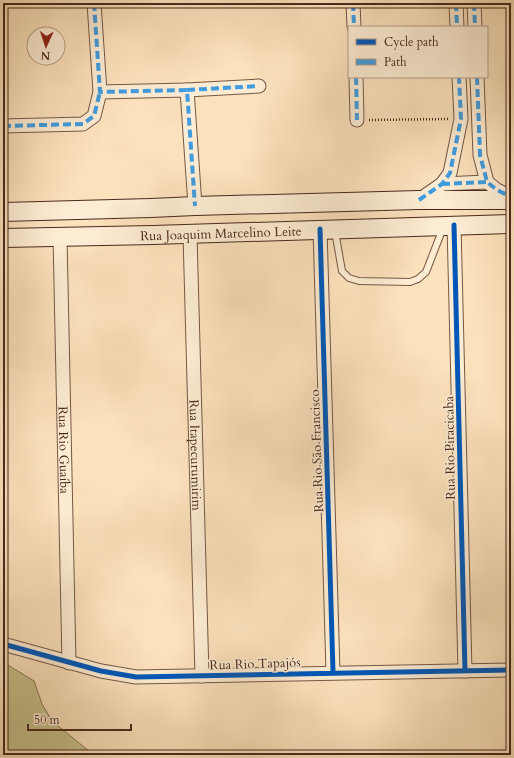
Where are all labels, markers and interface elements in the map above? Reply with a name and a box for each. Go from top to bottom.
north arrow [26,26,66,66]
legend [348,26,488,78]
text: Cycle path [384,34,439,50]
text: N [40,48,51,63]
text: Path [384,54,407,70]
street label: Rua Joaquim Marcelino Leite [140,222,302,245]
street label: Rua Rio São Francisco [306,389,328,513]
street label: Rua Rio Piracicaba [440,396,460,500]
street label: Rua Itapecurumirim [184,399,206,511]
street label: Rua Rio Guaíba [54,406,73,494]
street label: Rua Rio Tapajós [209,653,301,675]
scale bar [28,706,131,732]
text: 50 m [34,712,61,728]

